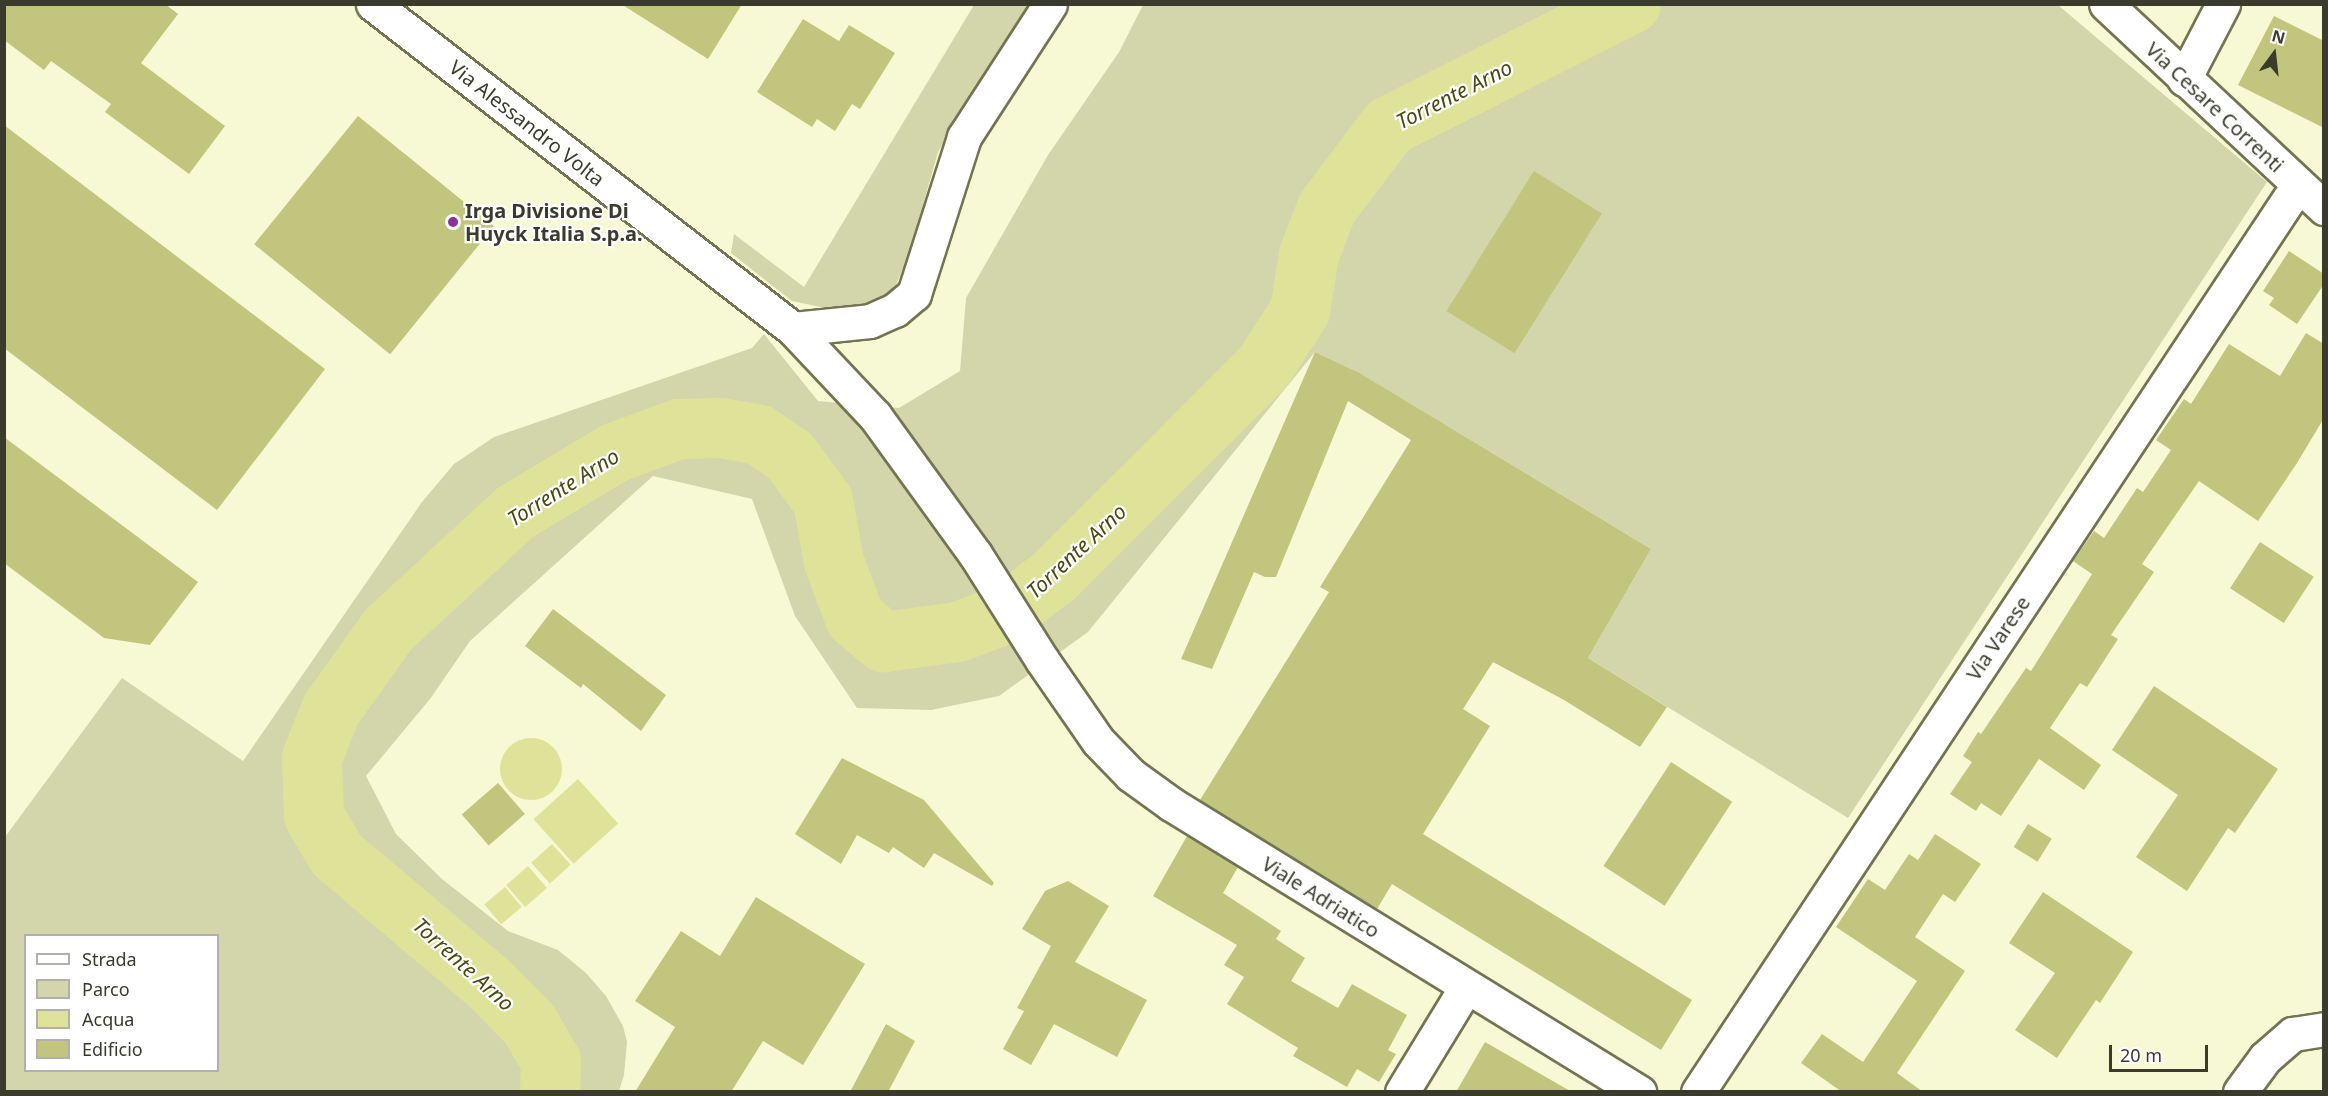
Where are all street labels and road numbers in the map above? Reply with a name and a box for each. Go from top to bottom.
street label: Via Cesare Correnti [2141,37,2289,177]
street label: Via Alessandro Volta [445,55,609,191]
street label: Via Varese [1961,591,2035,685]
street label: Viale Adriatico [1258,851,1384,943]

